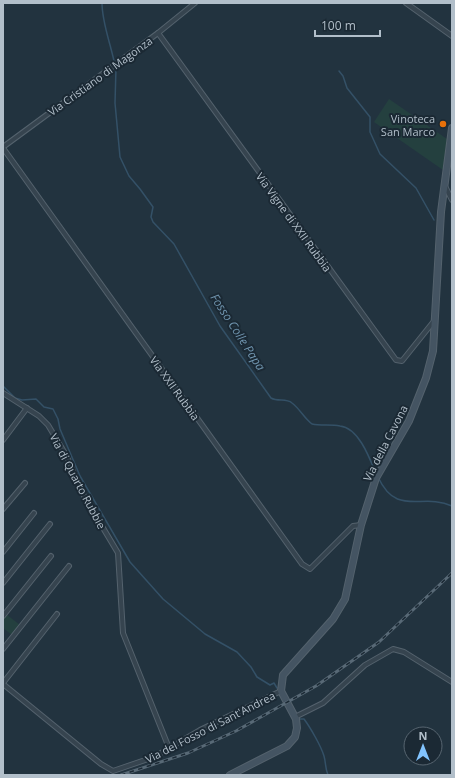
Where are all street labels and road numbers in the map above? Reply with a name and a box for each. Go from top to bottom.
street label: Via Cristiano di Magonza [45,33,155,119]
street label: Via Vigne di XXII Rubbia [253,169,335,275]
street label: Via XXII Rubbia [147,353,203,423]
street label: Via della Cavona [359,402,411,484]
street label: Via di Quarto Rubbie [47,431,109,531]
street label: Via del Fosso di Sant'Andrea [142,688,278,766]

